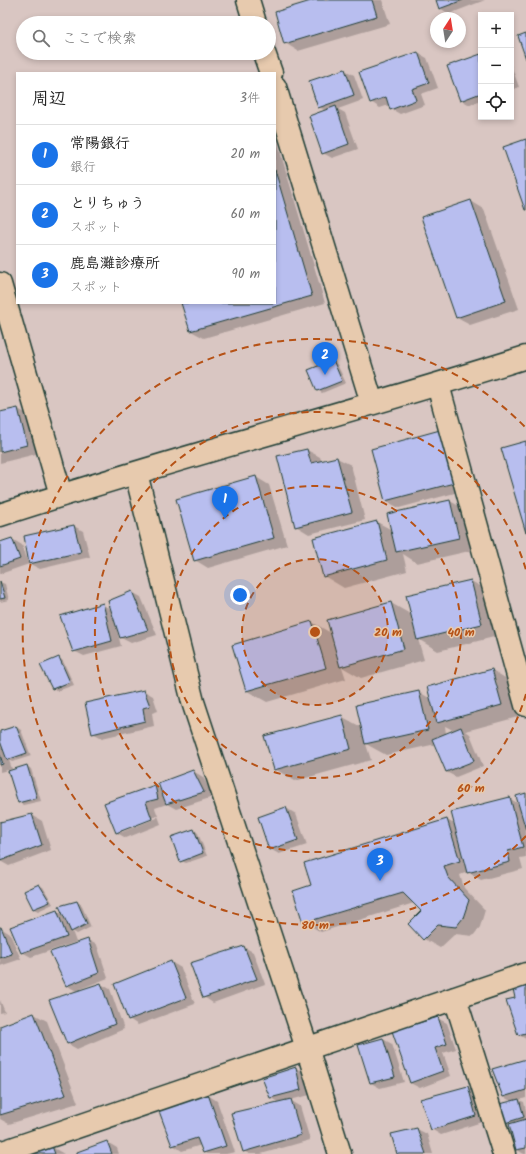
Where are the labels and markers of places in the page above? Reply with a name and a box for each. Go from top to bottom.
pin: 2 [312,342,338,375]
pin: 1 [212,486,238,519]
centre of rings [308,625,322,639]
pin: 3 [367,848,393,881]

